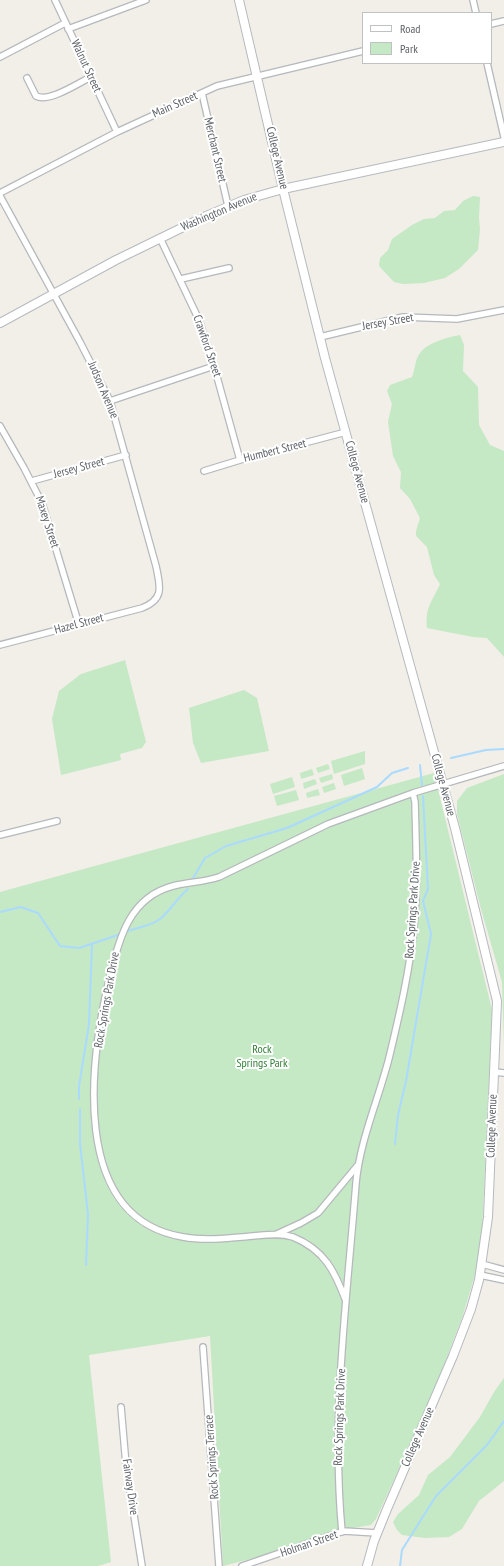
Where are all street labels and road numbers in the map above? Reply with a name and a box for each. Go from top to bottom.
street label: Walnut Street [68,37,104,95]
street label: Main Street [150,89,200,121]
street label: Merchant Street [201,116,229,184]
street label: College Avenue [263,125,291,191]
street label: Washington Avenue [179,189,259,235]
street label: Jersey Street [361,310,415,334]
street label: Crawford Street [190,313,224,379]
street label: Judson Avenue [85,359,121,421]
street label: Humbert Street [242,436,308,466]
street label: College Avenue [342,439,372,505]
street label: Jersey Street [52,454,106,482]
street label: Maxey Street [32,494,62,550]
street label: Hazel Street [53,611,105,637]
street label: College Avenue [428,752,458,818]
street label: Rock Springs Park Drive [402,861,424,959]
street label: Rock Springs Park Drive [91,951,123,1049]
street label: College Avenue [484,1094,500,1158]
street label: Rock Springs Park Drive [331,1368,349,1466]
street label: College Avenue [398,1405,438,1469]
street label: Rock Springs Terrace [202,1414,222,1500]
street label: Fairway Drive [119,1458,141,1516]
street label: Holman Street [278,1527,340,1561]

